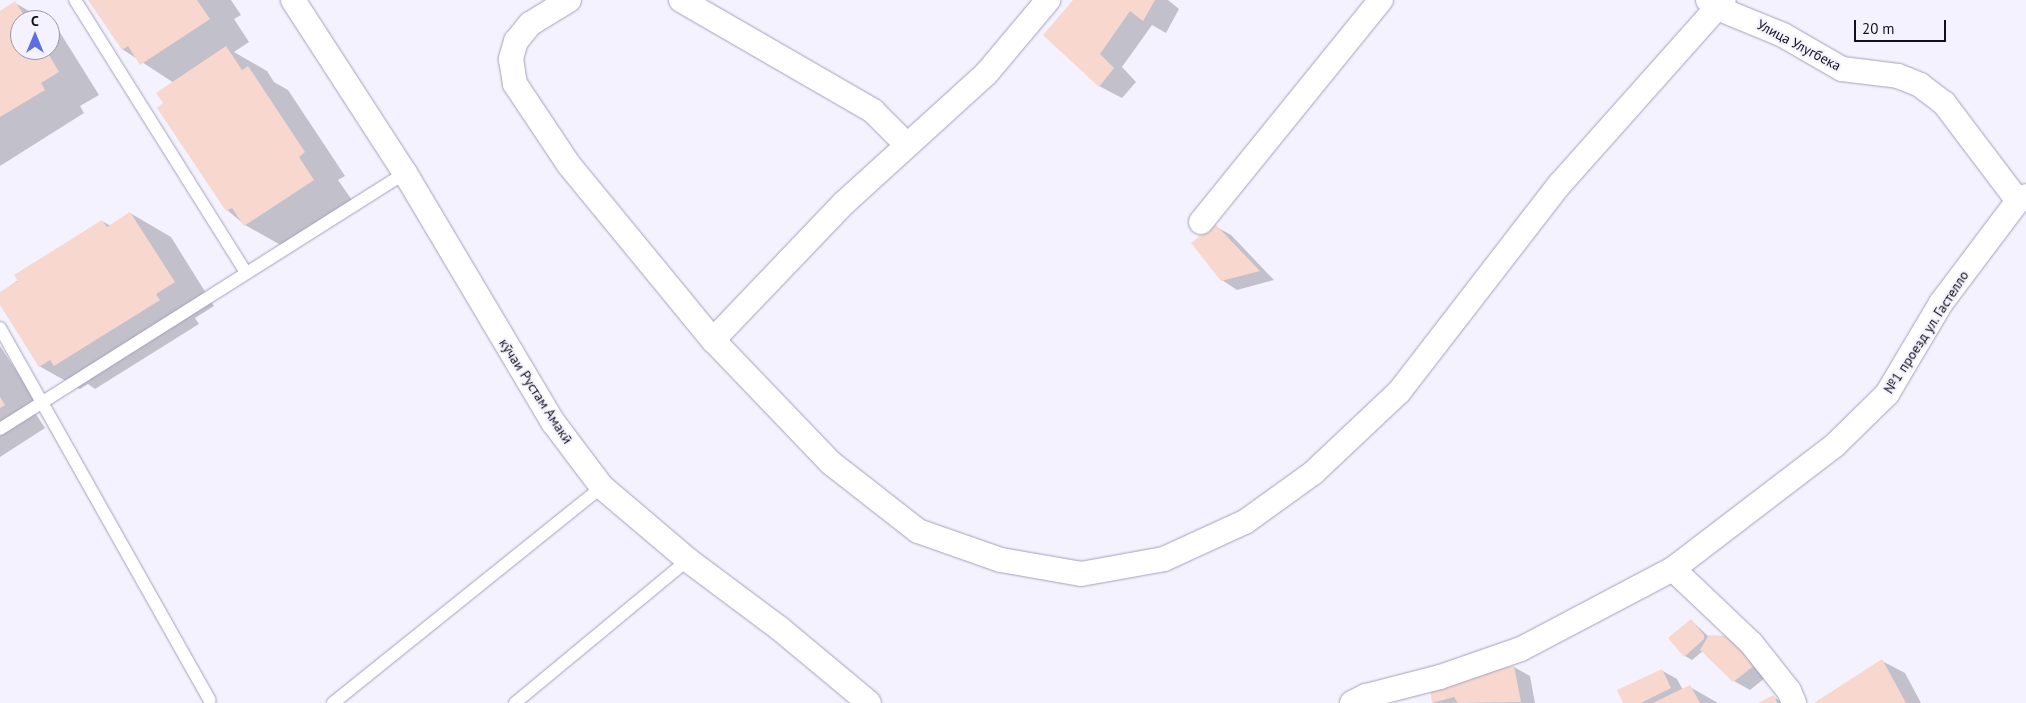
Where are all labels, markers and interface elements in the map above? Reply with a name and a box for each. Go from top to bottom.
north arrow [10,10,60,60]
scale bar [1856,10,1948,42]
text: С [31,12,39,30]
street label: Улица Улугбека [1754,16,1844,74]
text: 20 m [1862,19,1895,38]
street label: №1 проезд ул. Гастелло [1880,267,1972,397]
street label: кӯчаи Рустам Амакӣ [496,335,576,447]

